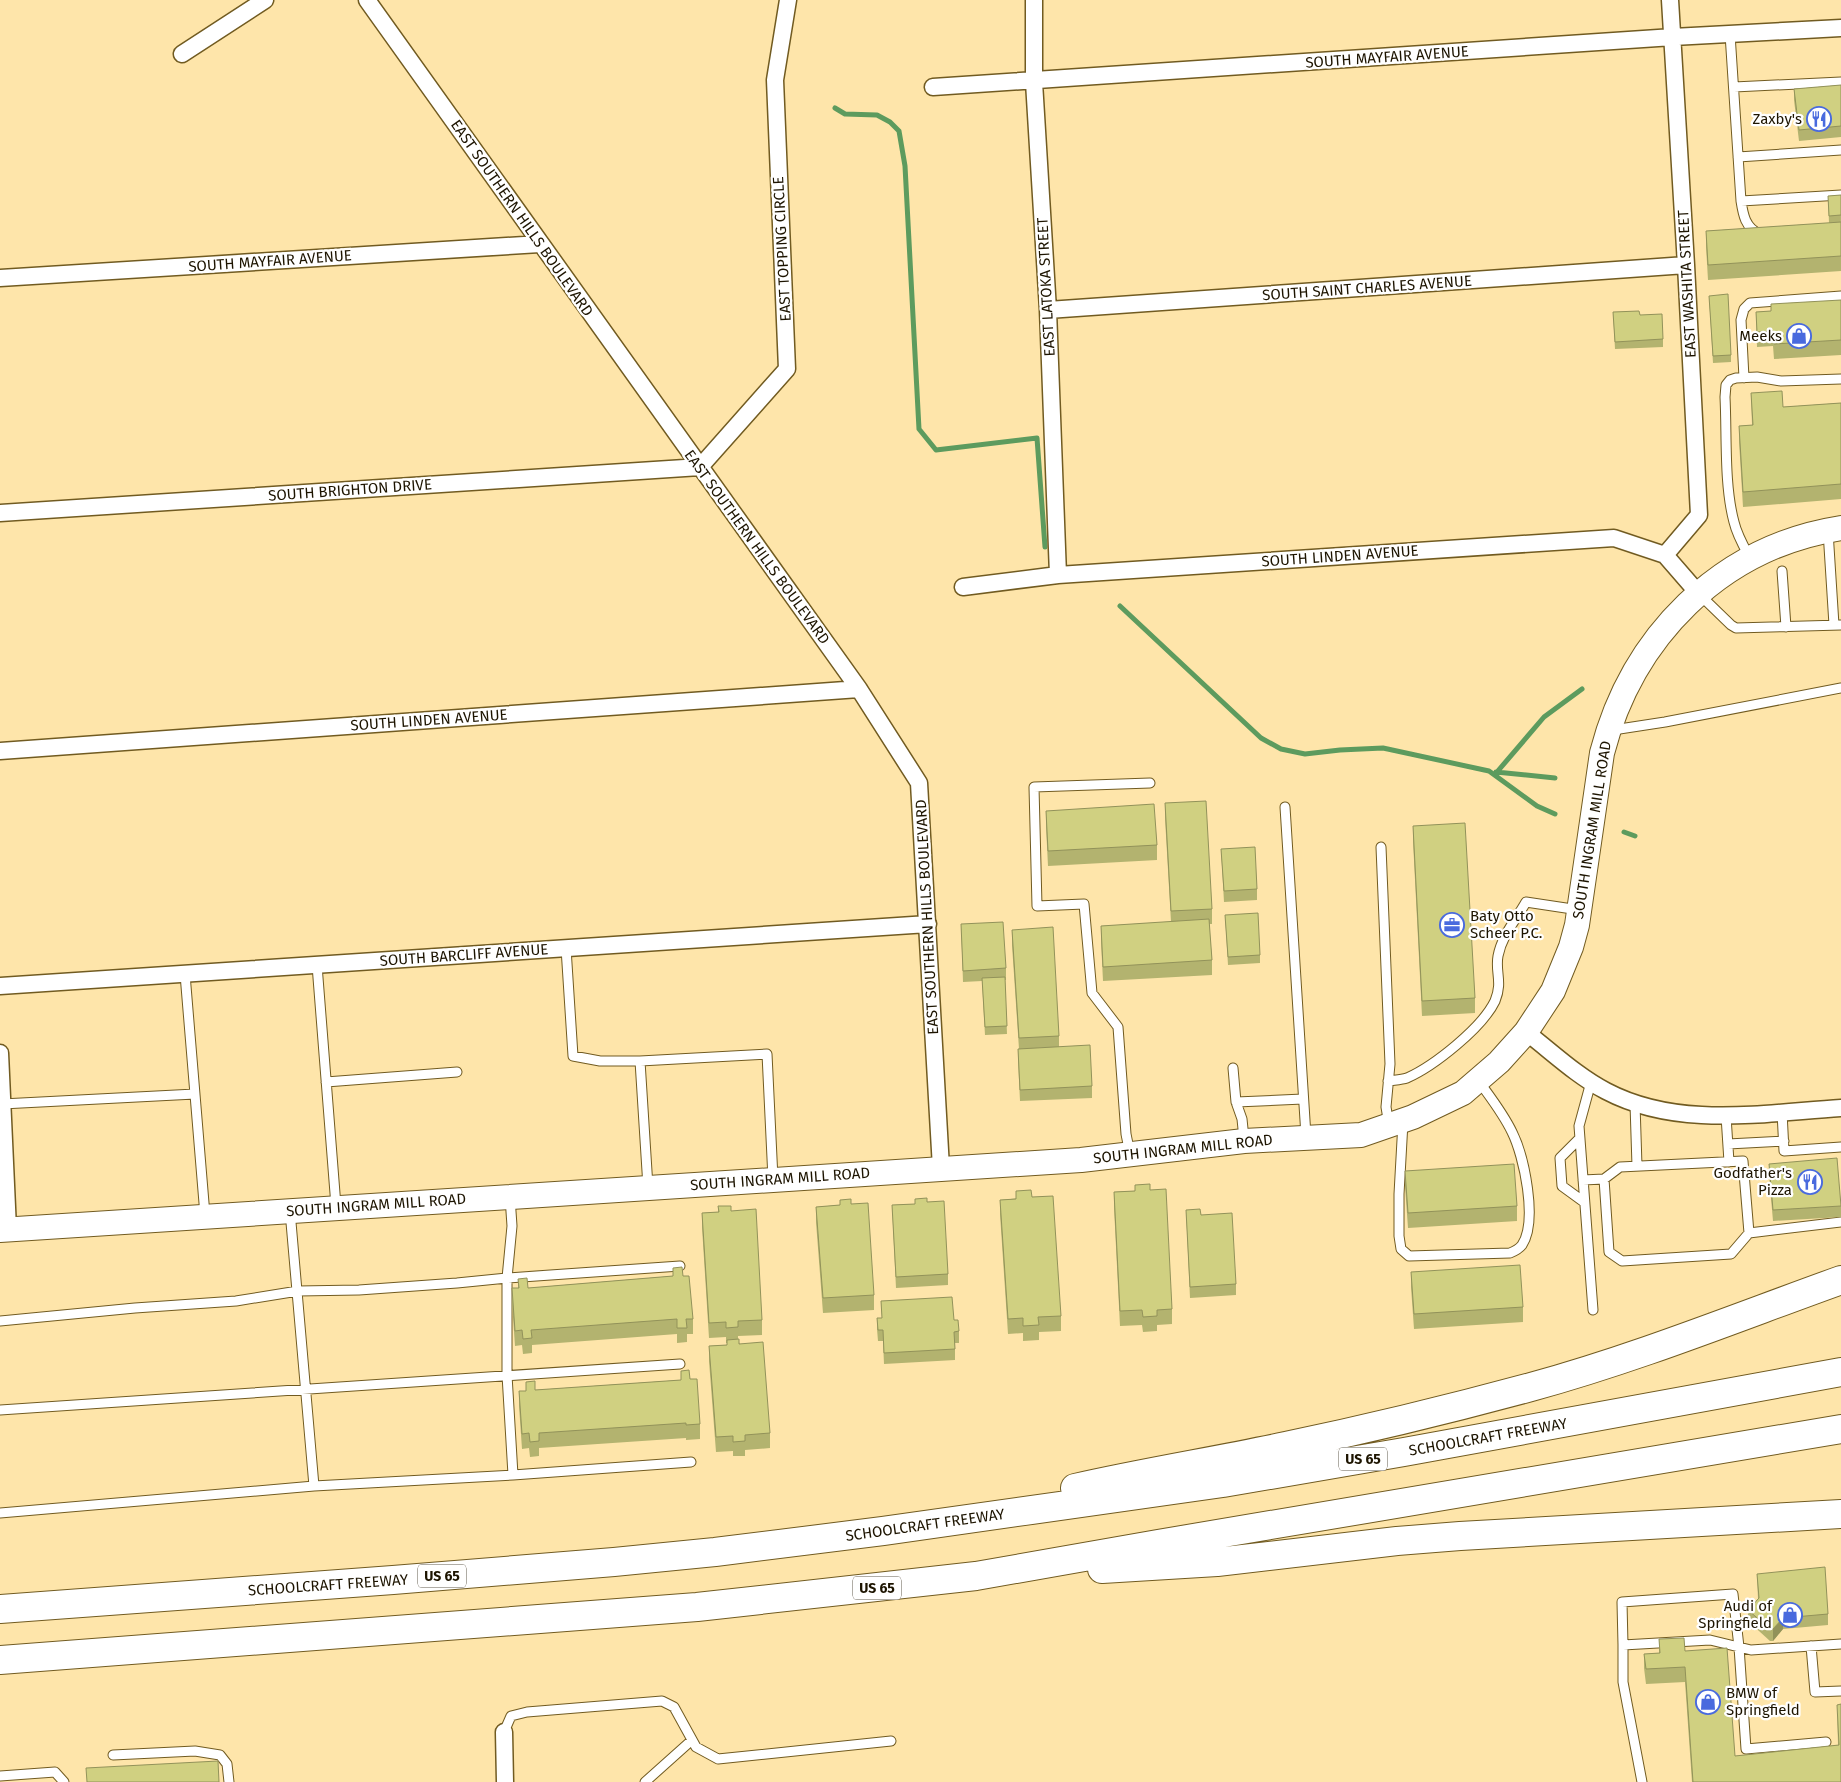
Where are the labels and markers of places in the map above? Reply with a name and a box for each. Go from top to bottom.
restaurant icon: Zaxby's [1806,106,1832,132]
place label: Zaxby's [1753,110,1802,128]
shop icon: Meeks [1786,323,1812,349]
place label: Meeks [1739,327,1782,345]
place label: Baty Otto Scheer P.C. [1470,907,1542,942]
office icon: Baty Otto Scheer P.C. [1439,912,1465,938]
place label: Godfather's Pizza [1714,1164,1792,1199]
restaurant icon: Godfather's Pizza [1797,1169,1823,1195]
place label: Audi of Springfield [1698,1597,1773,1632]
shop icon: Audi of Springfield [1777,1602,1803,1628]
place label: BMW of Springfield [1726,1684,1800,1719]
shop icon: BMW of Springfield [1695,1689,1721,1715]

